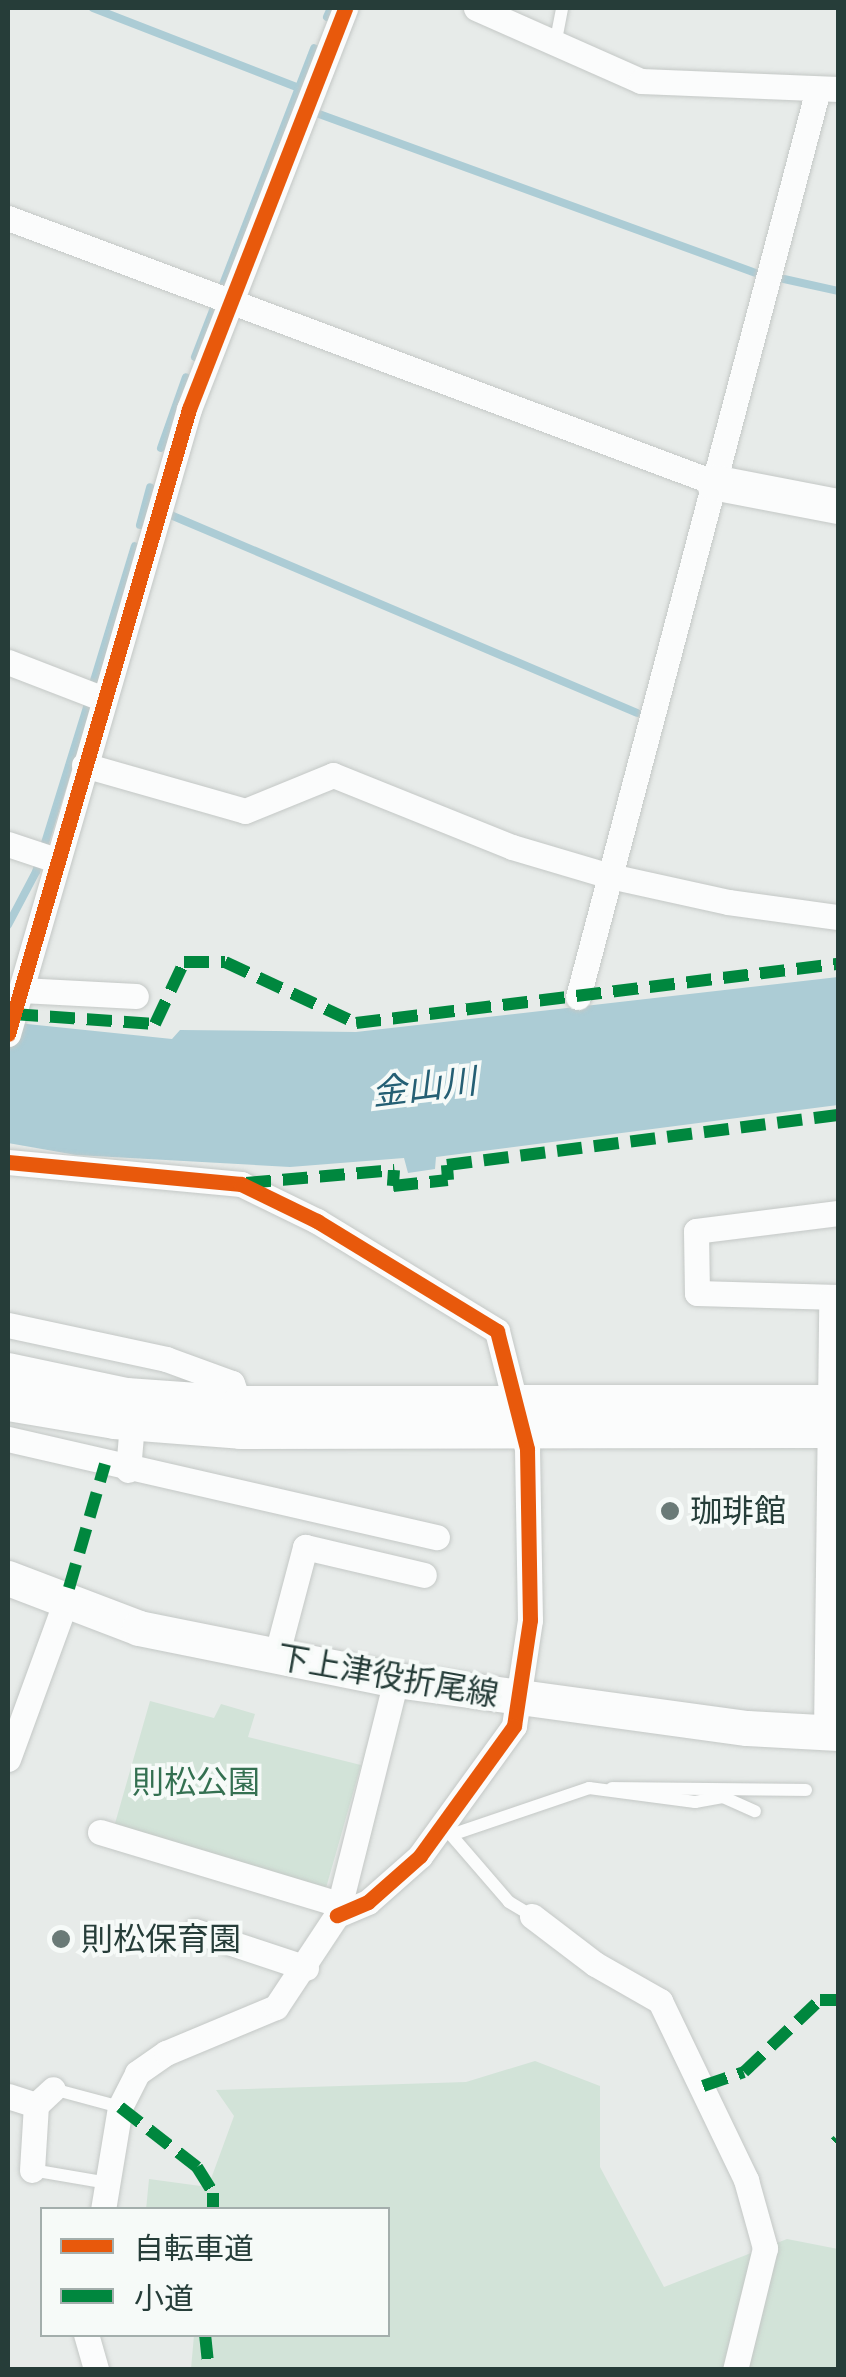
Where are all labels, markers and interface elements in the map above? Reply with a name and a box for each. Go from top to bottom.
water label: 金山川 [369,1060,479,1114]
place label: 珈琲館 [690,1492,786,1530]
marker: 珈琲館 [659,1500,681,1522]
street label: 下上津役折尾線 [274,1638,502,1714]
park label: 則松公園 [132,1763,260,1801]
place label: 則松保育園 [81,1920,241,1958]
marker: 則松保育園 [50,1928,72,1950]
legend [40,2207,390,2337]
text: 自転車道 [134,2229,254,2268]
text: 小道 [134,2279,194,2318]

